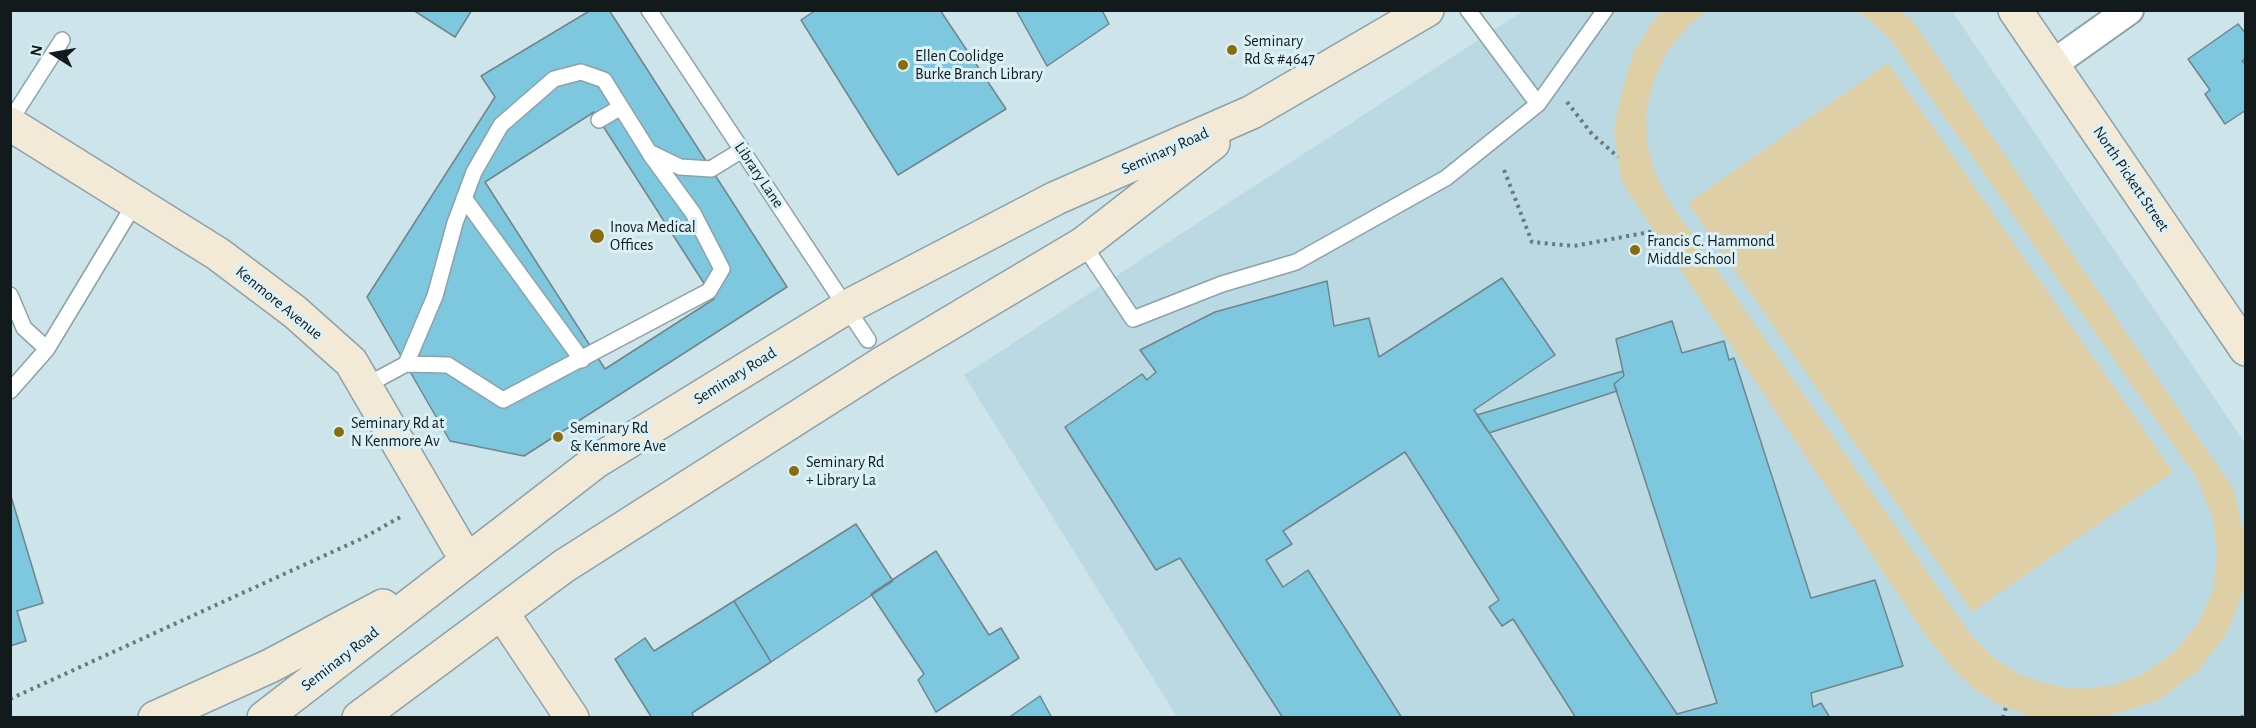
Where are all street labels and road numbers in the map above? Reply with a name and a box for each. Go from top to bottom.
street label: Seminary Road [1118,123,1212,179]
street label: North Pickett Street [2089,123,2173,235]
street label: Library Lane [730,138,788,212]
street label: Kenmore Avenue [232,262,326,344]
street label: Seminary Road [690,343,780,409]
street label: Seminary Road [297,623,383,695]

